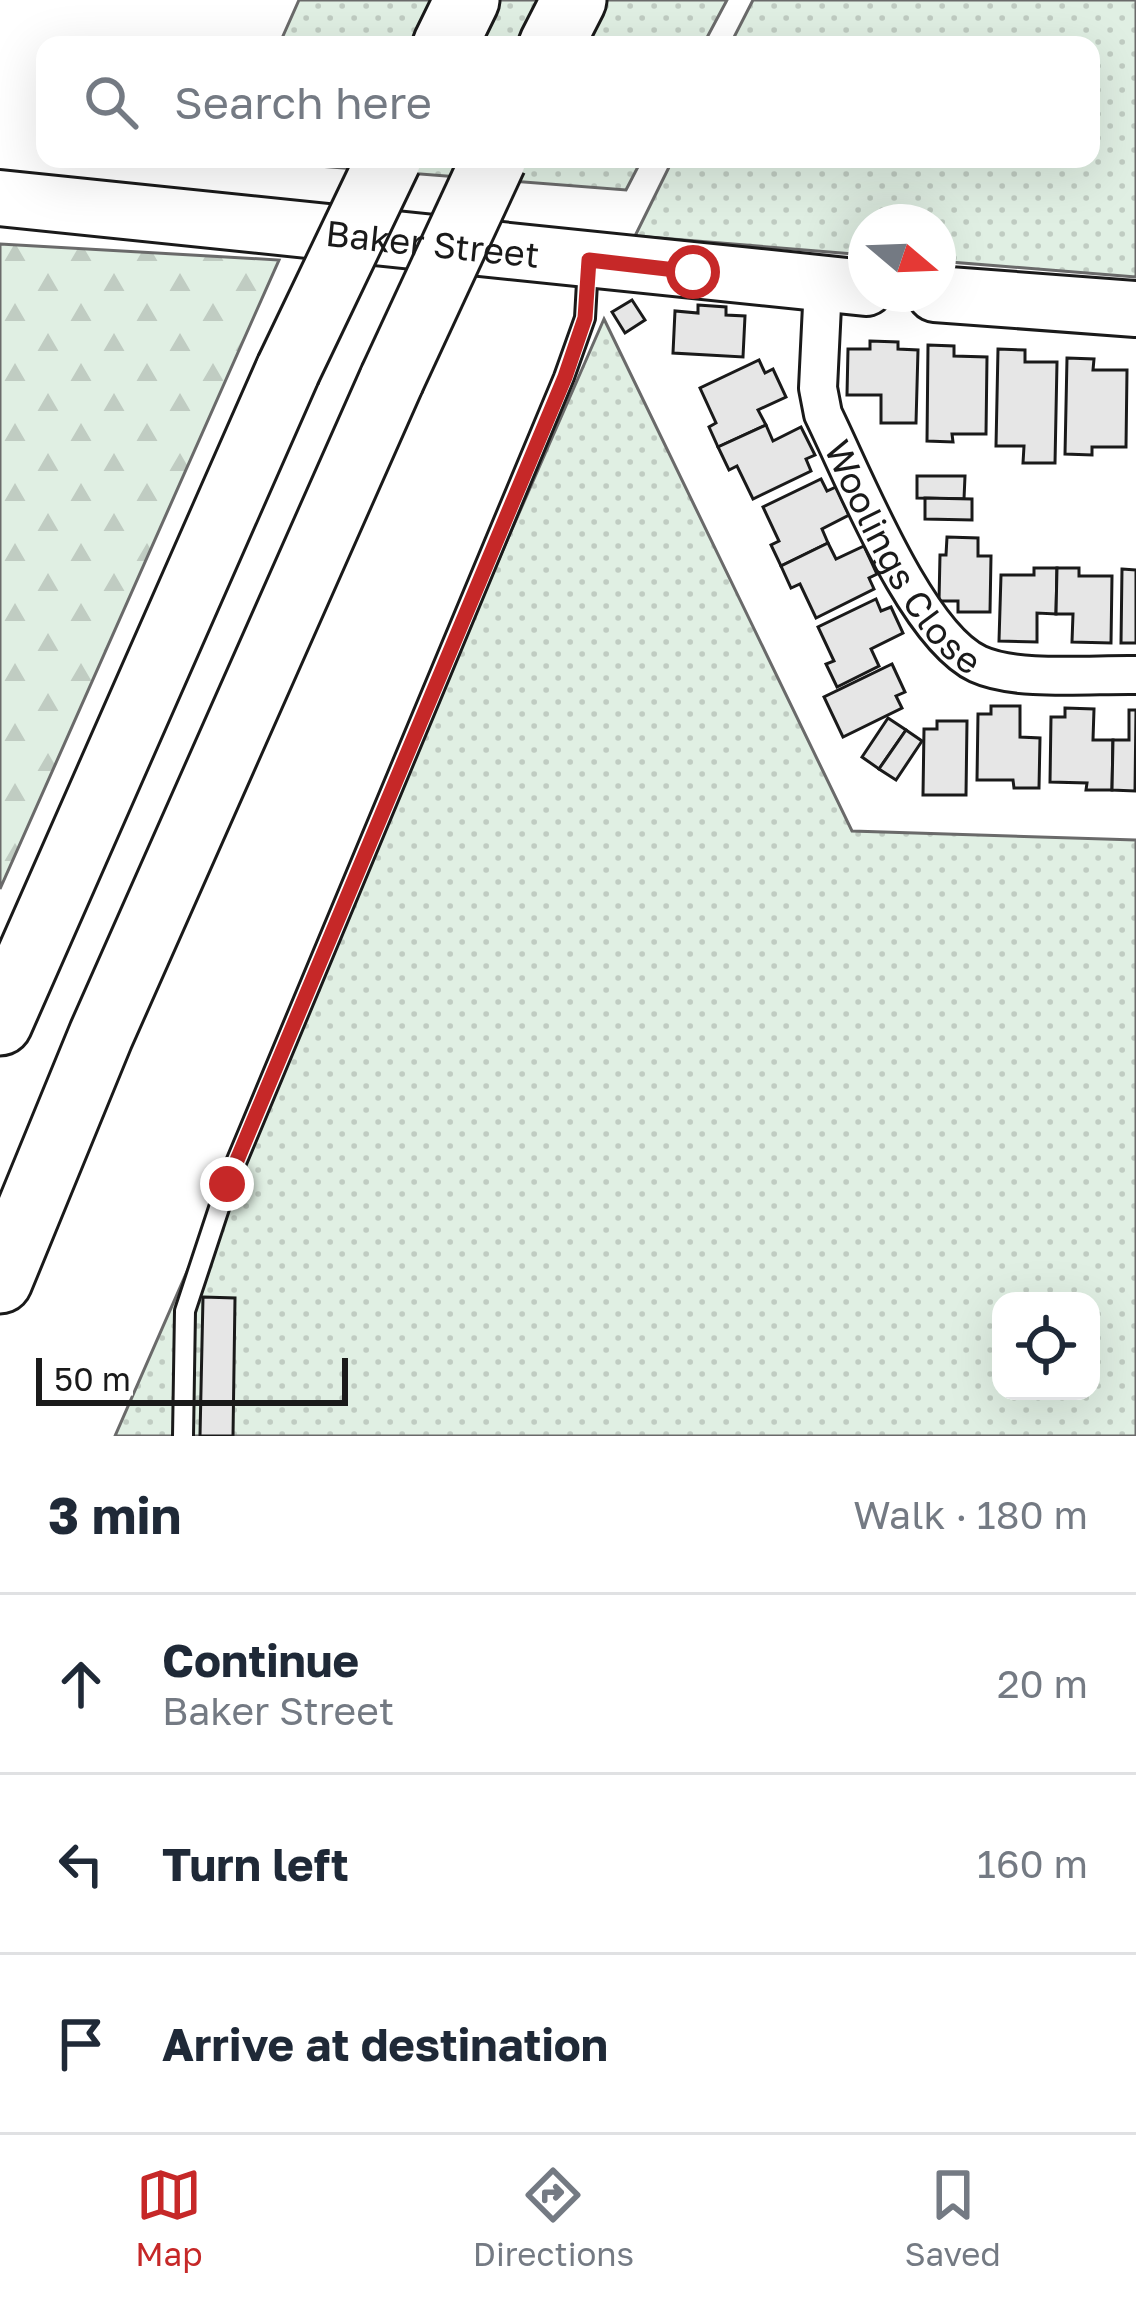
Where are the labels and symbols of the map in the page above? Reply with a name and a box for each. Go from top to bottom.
north arrow [848,204,956,312]
street label: Baker Street [324,210,542,275]
route start [666,245,720,299]
street label: Woolings Close [817,433,990,683]
route end [200,1157,254,1211]
scale bar [36,1352,348,1405]

